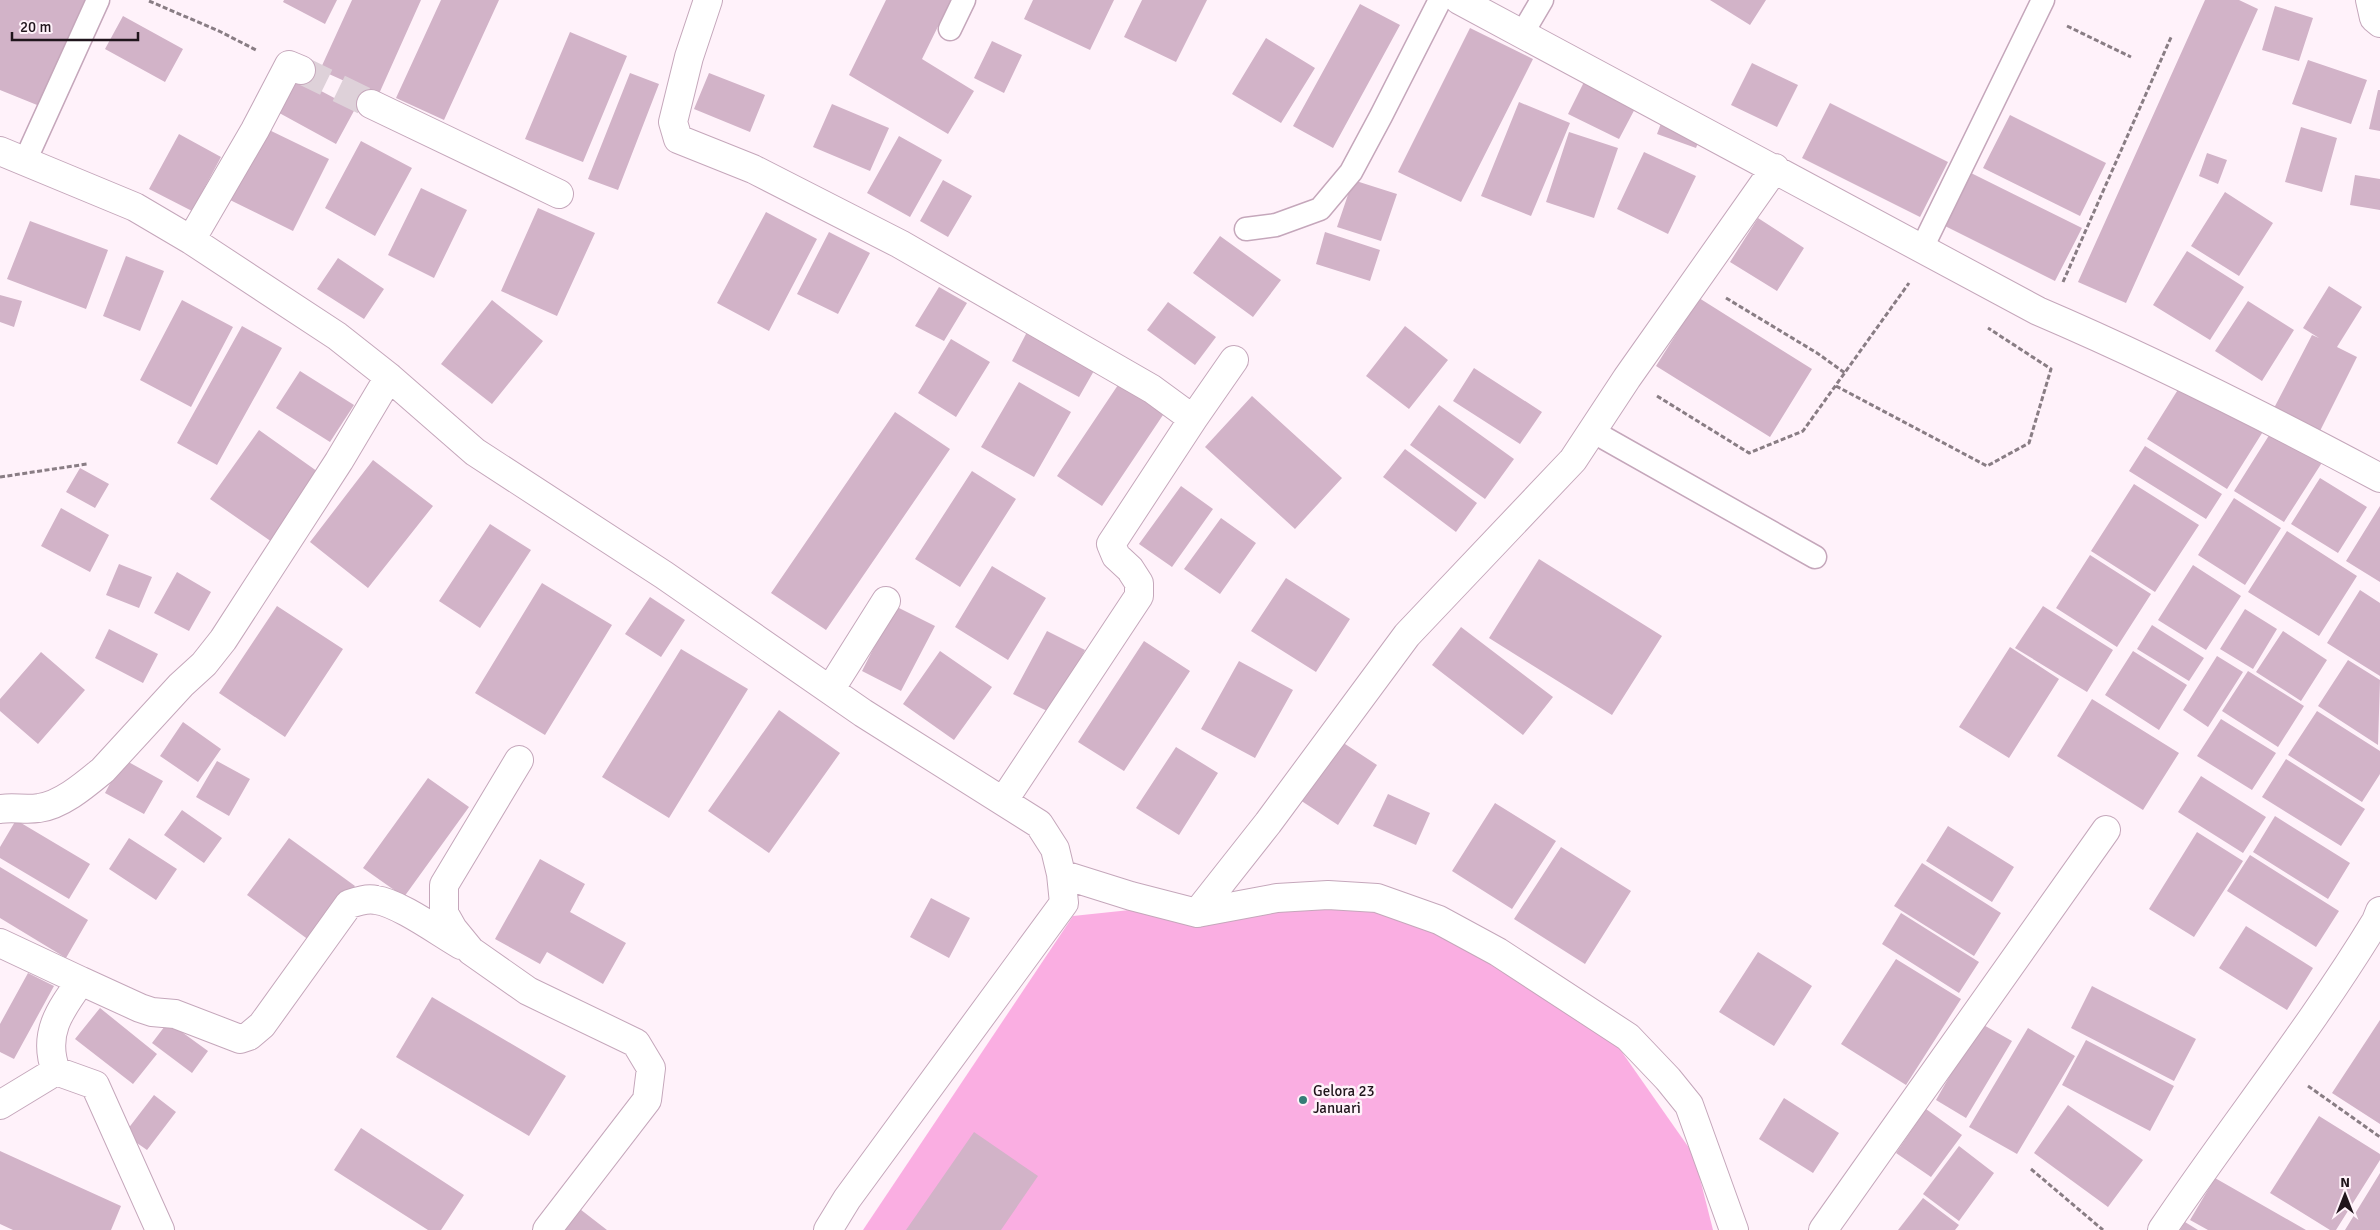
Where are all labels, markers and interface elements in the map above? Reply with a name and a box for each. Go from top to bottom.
scale bar [12,10,139,42]
text: 20 m [20,18,51,36]
place label: Gelora 23 Januari [1313,1082,1375,1117]
marker: Gelora 23 Januari [1297,1094,1309,1106]
north arrow [2320,1170,2370,1220]
text: N [2340,1174,2350,1191]

